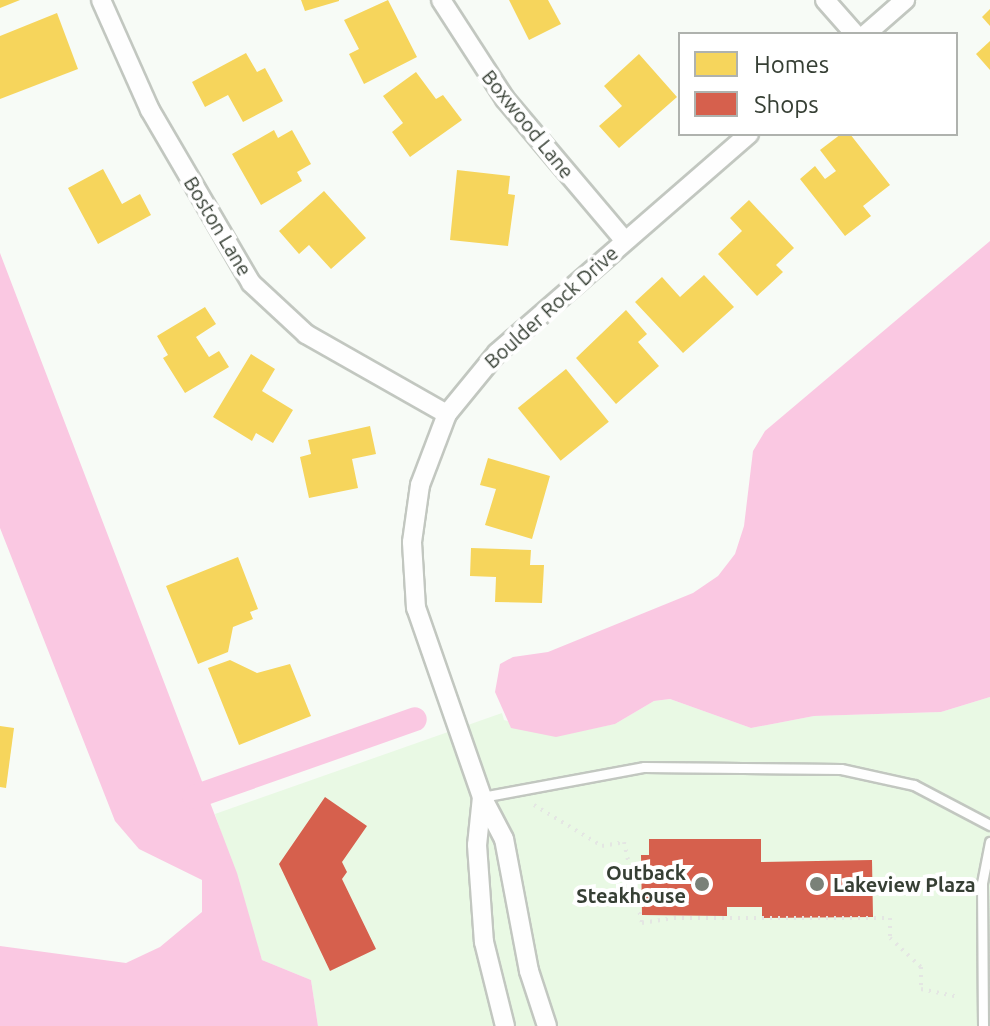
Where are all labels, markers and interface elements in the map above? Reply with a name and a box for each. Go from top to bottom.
legend [678,32,958,136]
text: Homes [754,51,829,78]
street label: Boxwood Lane [477,65,579,183]
text: Shops [754,91,819,118]
street label: Boston Lane [179,172,257,280]
street label: Boulder Rock Drive [479,241,623,373]
place label: Outback Steakhouse [576,860,686,907]
place label: Lakeview Plaza [833,872,976,896]
marker: Outback Steakhouse [693,875,711,893]
marker: Lakeview Plaza [808,875,826,893]

